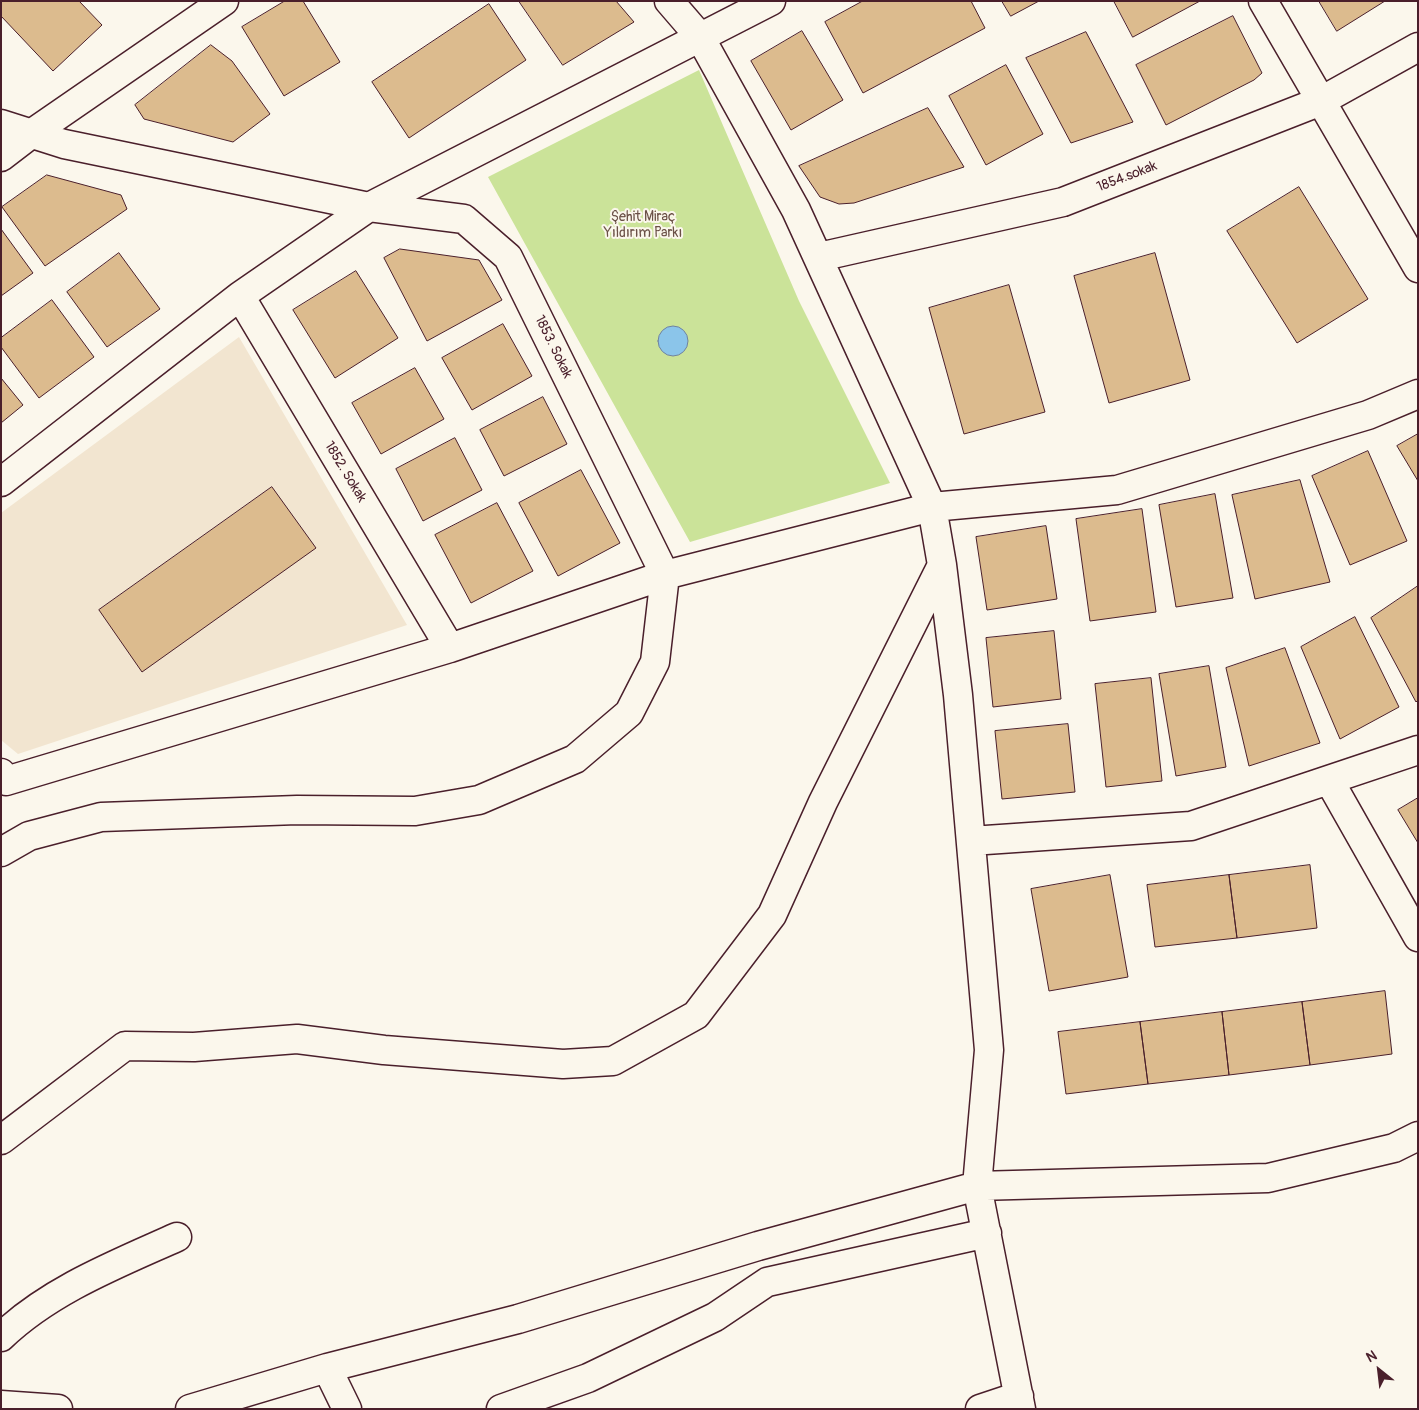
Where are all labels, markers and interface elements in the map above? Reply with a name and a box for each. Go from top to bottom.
street label: 1854.sokak [1094,158,1160,196]
park label: Şehit Miraç Yıldırım Parkı [604,209,682,242]
street label: 1853. Sokak [531,313,575,381]
street label: 1852. Sokak [320,439,370,505]
north arrow [1354,1345,1404,1395]
text: N [1363,1347,1380,1366]

